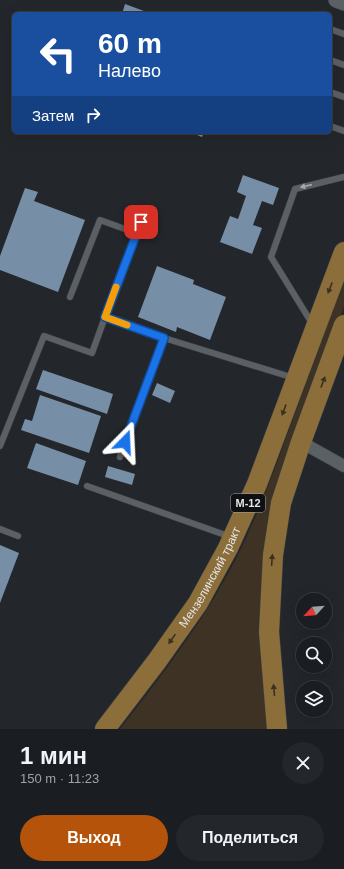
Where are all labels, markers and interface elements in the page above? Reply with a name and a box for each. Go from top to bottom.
icon: left [32,28,84,80]
text: 60 m [98,28,162,59]
text: Налево [98,61,161,81]
icon: right [82,104,104,126]
text: Затем [32,107,74,124]
one-way arrow [300,184,312,190]
pin [124,205,158,239]
icon: arrive [130,211,152,233]
one-way arrow [327,283,333,295]
one-way arrow [320,376,326,388]
one-way arrow [281,404,287,416]
position arrow [104,421,146,463]
road number: М-12 [231,494,265,512]
street label: Мензелинский тракт [176,524,244,630]
one-way arrow [269,554,276,566]
north arrow [296,593,332,629]
map controls [296,593,332,717]
one-way arrow [168,634,176,644]
button: search [296,637,332,673]
button: layers [296,681,332,717]
one-way arrow [270,684,277,696]
text: 1 мин [20,742,87,769]
button: close [282,742,324,784]
text: 150 m · 11:23 [20,771,99,786]
button: Выход [20,815,168,861]
button: Поделиться [176,815,324,861]

